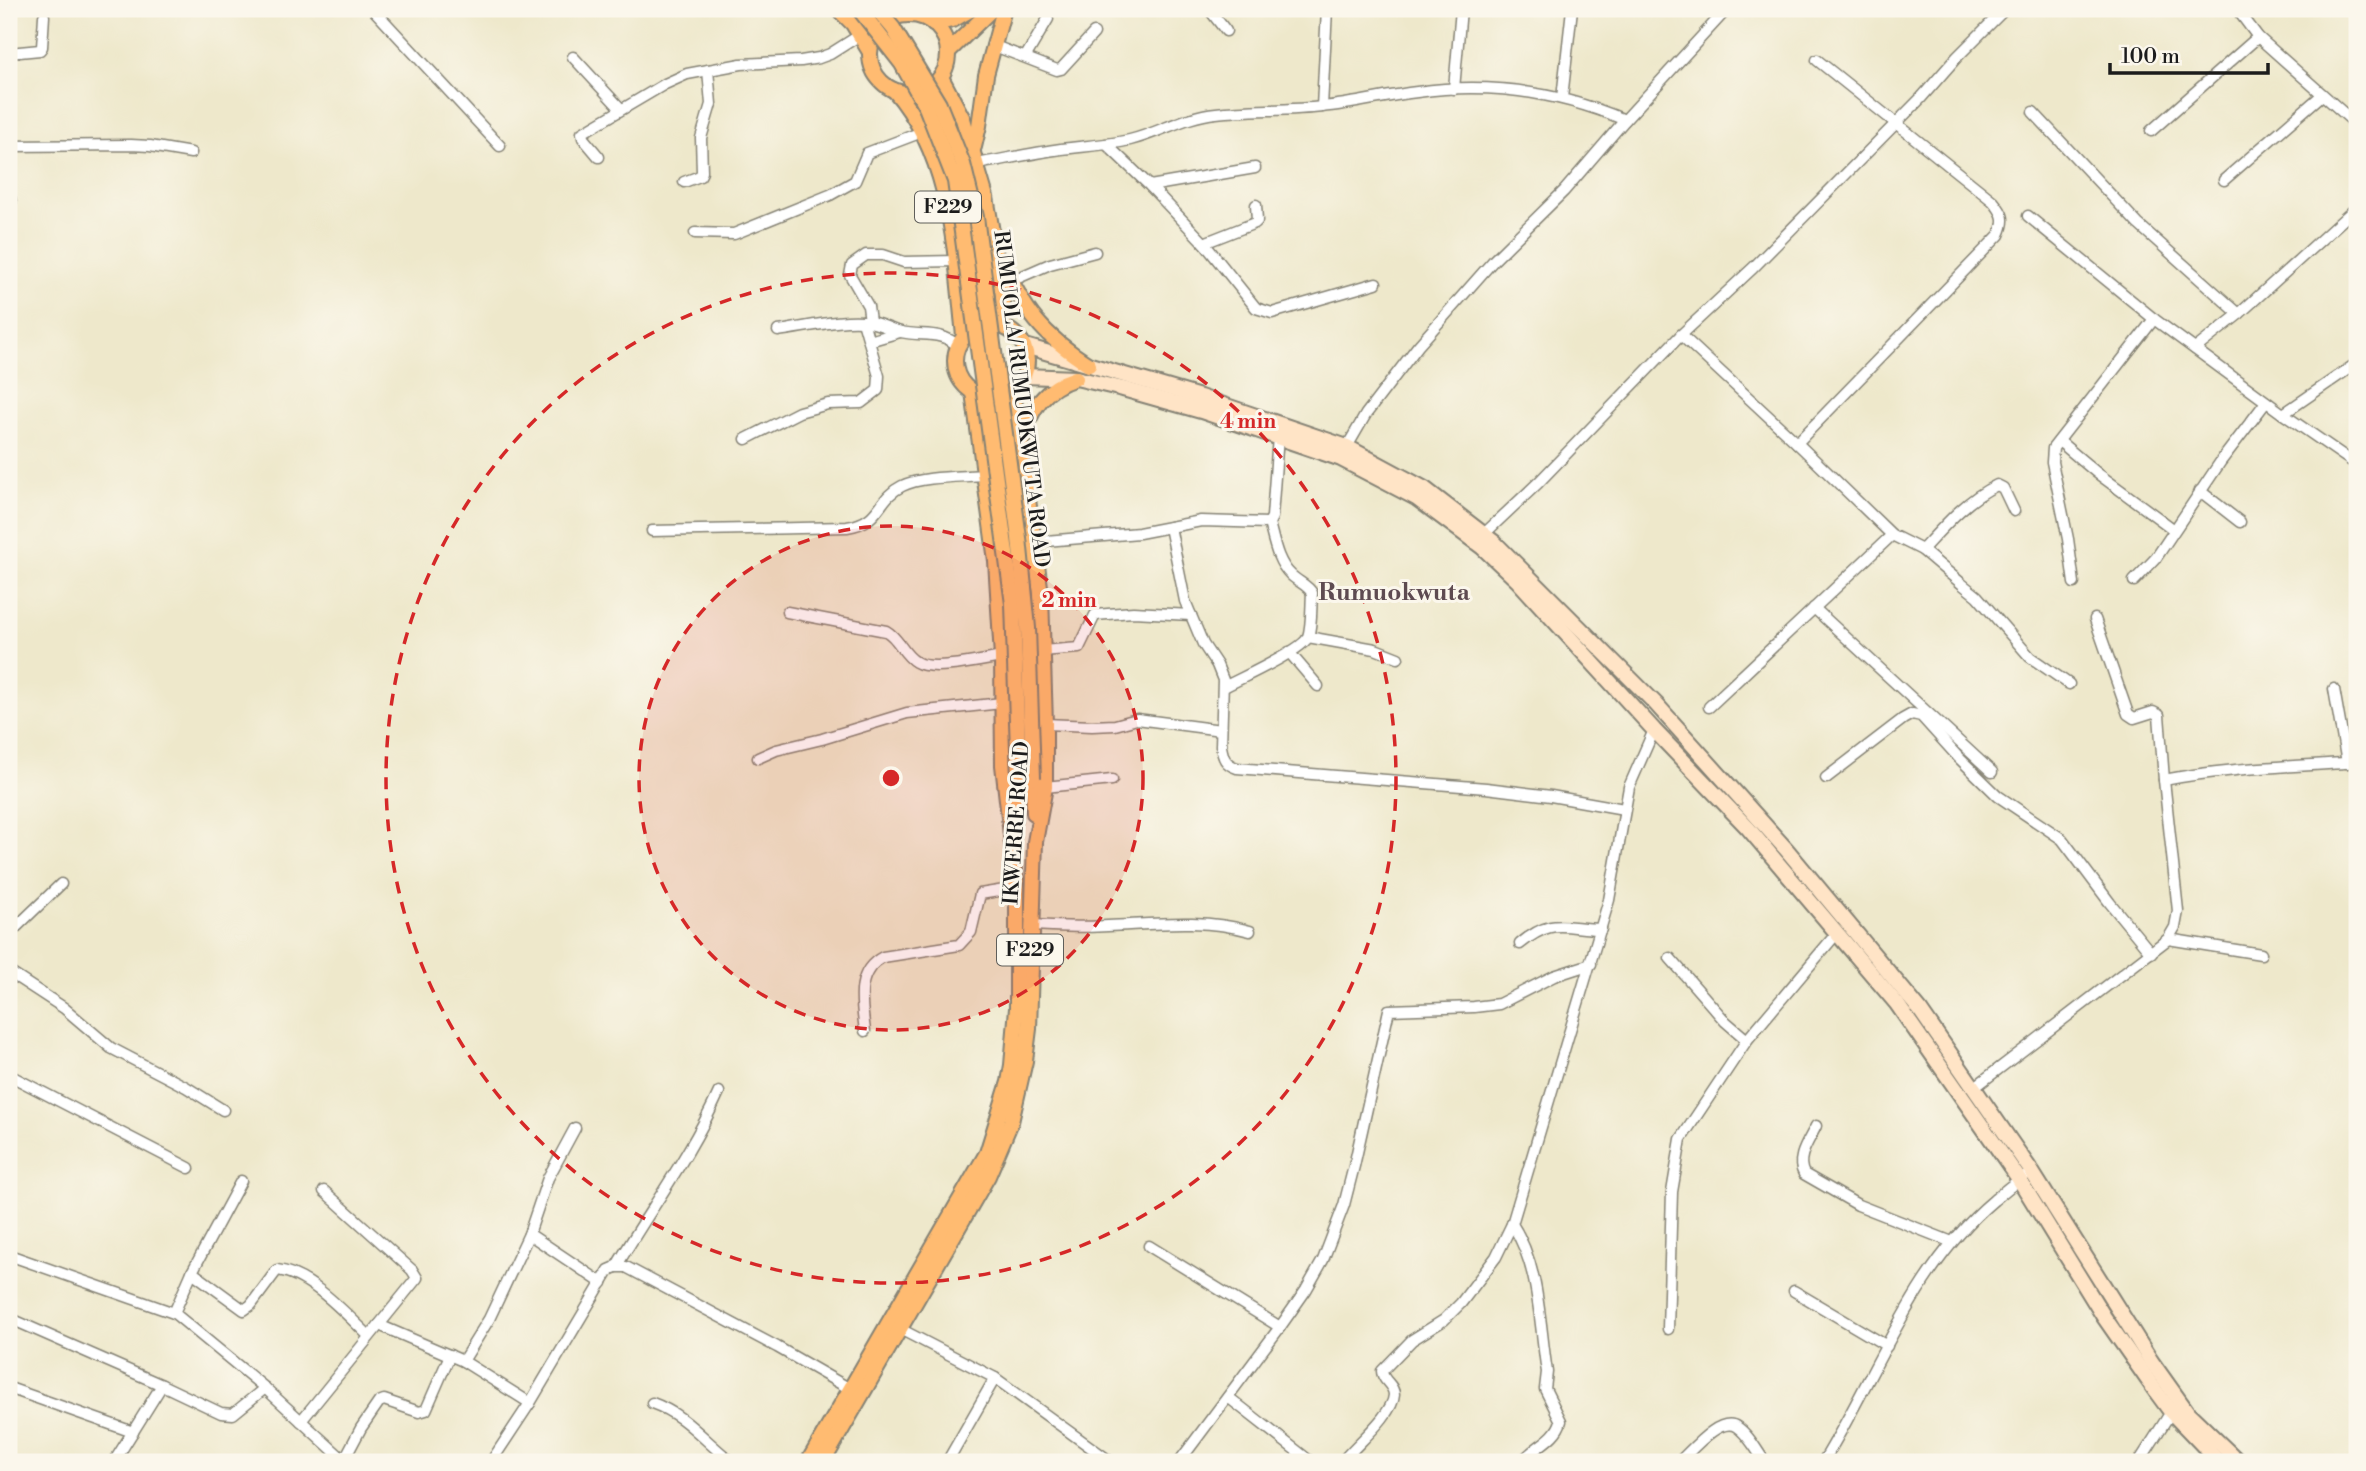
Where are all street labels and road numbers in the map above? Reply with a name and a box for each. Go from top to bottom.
road number: F229 [915,192,981,223]
street label: RUMUOLA/ RUMUOKWUTA ROAD [987,229,1055,569]
street label: IKWERRE ROAD [998,740,1036,906]
road number: F229 [997,934,1063,966]

